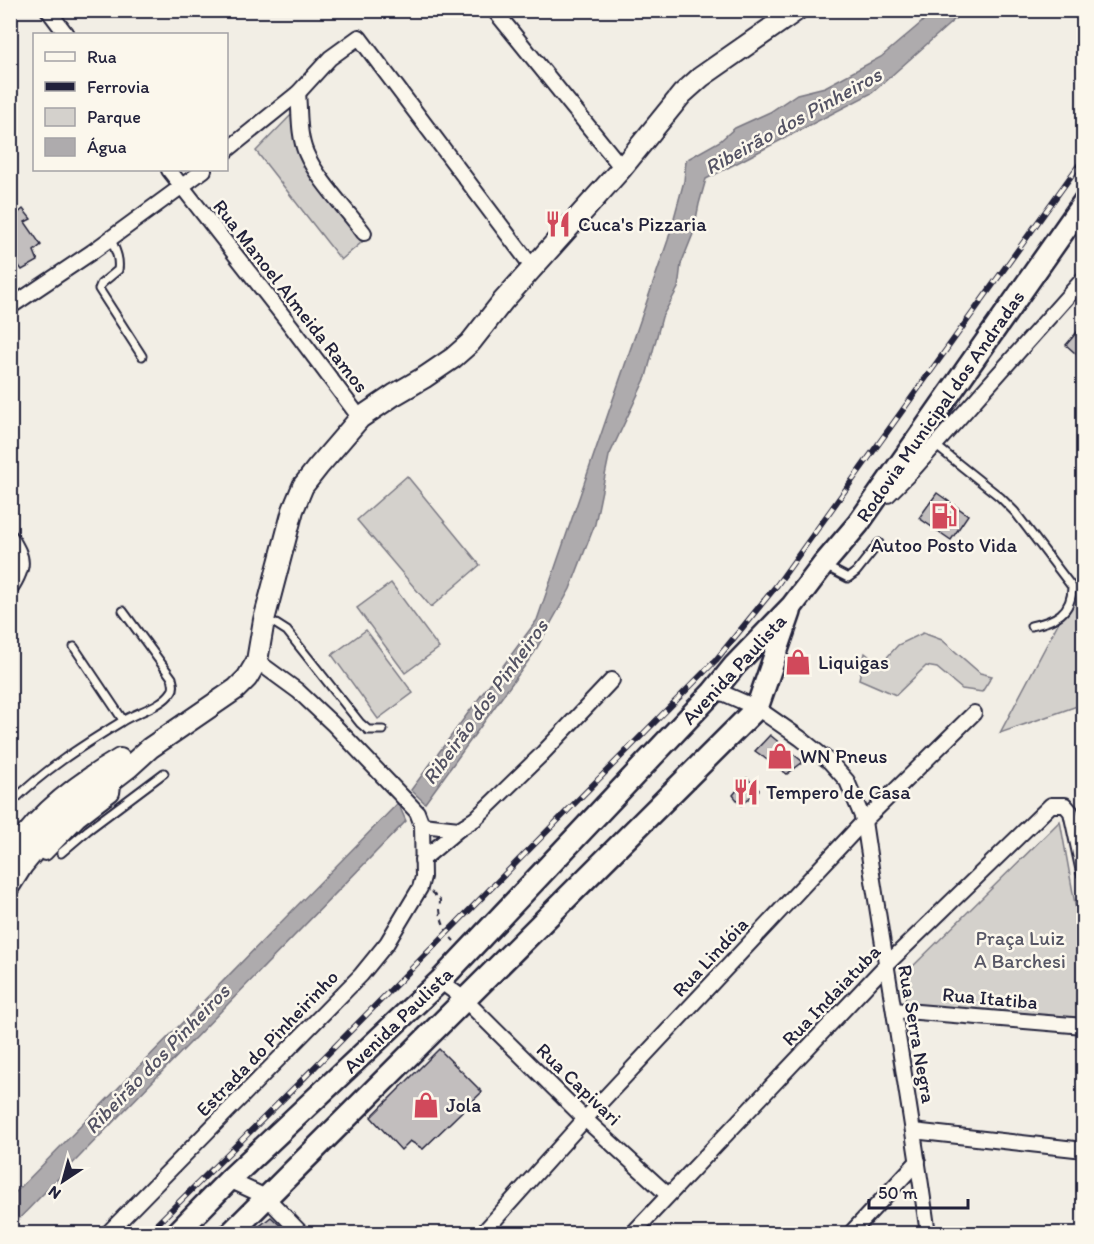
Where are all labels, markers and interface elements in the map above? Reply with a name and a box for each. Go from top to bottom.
legend [33,33,228,171]
text: Rua [87,46,117,68]
water label: Ribeirão dos Pinheiros [700,61,887,180]
text: Ferrovia [87,76,150,98]
text: Parque [87,106,141,128]
text: Água [87,136,127,158]
street label: Rua Manoel Almeida Ramos [208,195,374,397]
restaurant icon: Cuca's Pizzaria [543,209,573,239]
place label: Cuca's Pizzaria [578,212,707,236]
street label: Rodovia Municipal dos Andradas [851,285,1029,527]
fuel station icon: Autoo Posto Vida [929,501,959,531]
place label: Autoo Posto Vida [871,533,1018,557]
street label: Avenida Paulista [677,608,792,729]
water label: Ribeirão dos Pinheiros [416,613,554,789]
shop icon: Liquigas [783,647,813,677]
place label: Liquigas [818,650,889,674]
shop icon: WN Pneus [765,741,795,771]
place label: WN Pneus [800,744,888,768]
restaurant icon: Tempero de Casa [731,777,761,807]
place label: Tempero de Casa [766,780,911,804]
street label: Rua Lindóia [667,912,753,1002]
park label: Praça Luiz A Barchesi [974,926,1066,973]
street label: Rua Indaiatuba [777,939,886,1051]
street label: Avenida Paulista [338,961,458,1078]
street label: Rua Serra Negra [893,963,941,1106]
street label: Estrada do Pinheirinho [191,965,343,1121]
water label: Ribeirão dos Pinheiros [79,977,236,1139]
street label: Rua Itatiba [941,982,1039,1014]
street label: Rua Capivari [532,1038,626,1130]
shop icon: Jola [411,1090,441,1120]
place label: Jola [446,1093,481,1117]
north arrow [33,1151,93,1211]
scale bar [869,1172,968,1210]
text: N [45,1182,64,1204]
text: 50 m [878,1182,918,1204]

